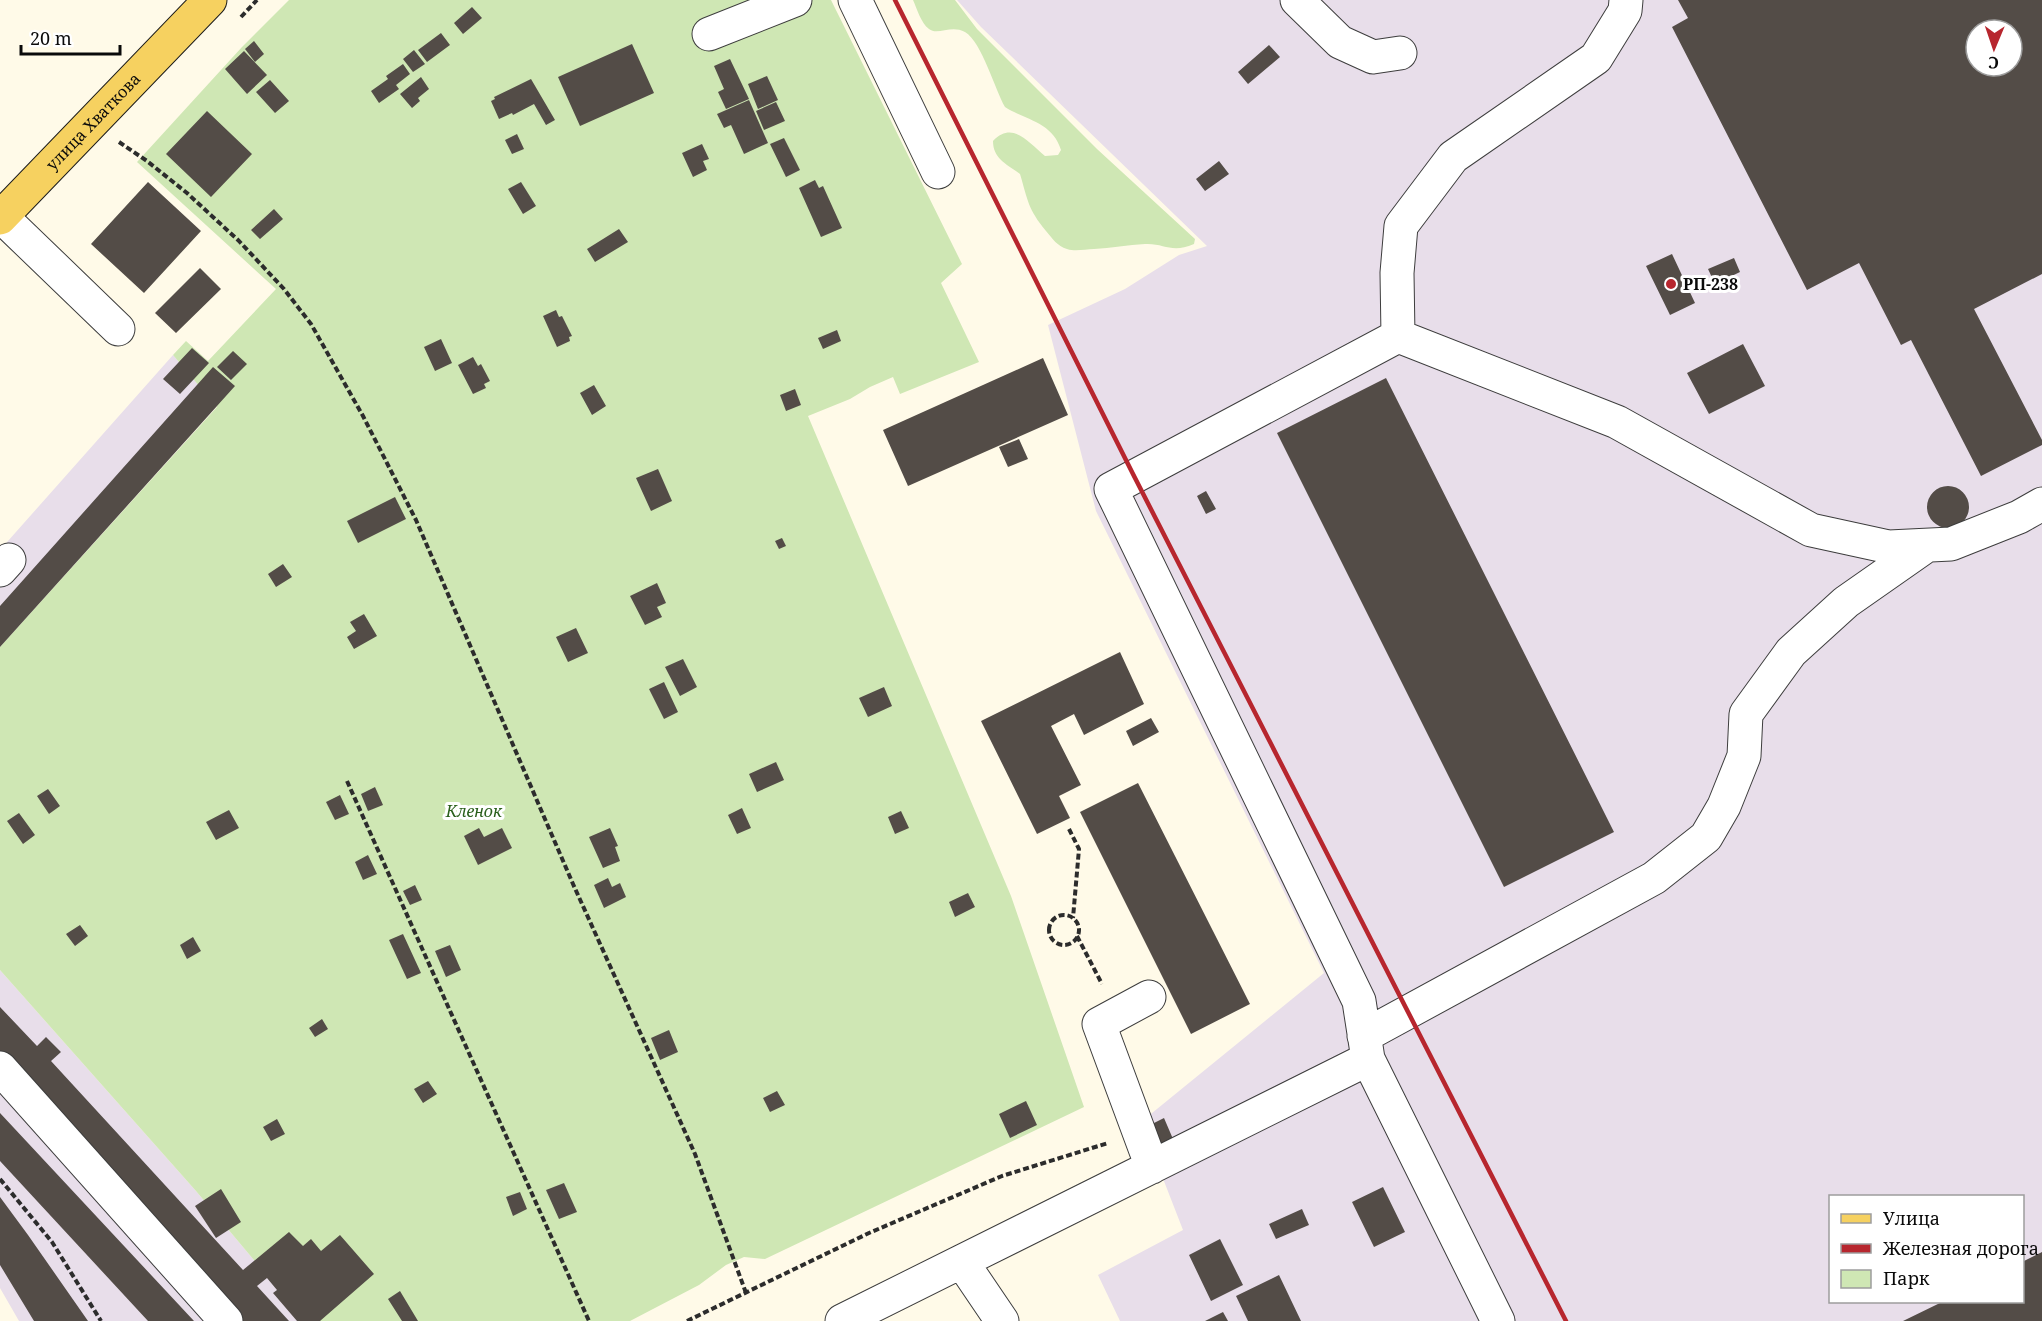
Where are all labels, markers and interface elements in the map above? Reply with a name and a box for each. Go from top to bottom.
scale bar [21,18,120,56]
north arrow [1964,18,2024,78]
text: 20 m [30,26,72,50]
text: С [1988,52,1999,74]
street label: улица Хваткова [41,68,145,175]
place label: РП-238 [1683,273,1738,295]
marker: РП-238 [1664,277,1678,291]
park label: Кленок [445,800,503,822]
legend [1829,1195,2024,1303]
text: Улица [1883,1206,1940,1230]
text: Железная дорога [1882,1236,2039,1260]
text: Парк [1883,1266,1930,1290]

